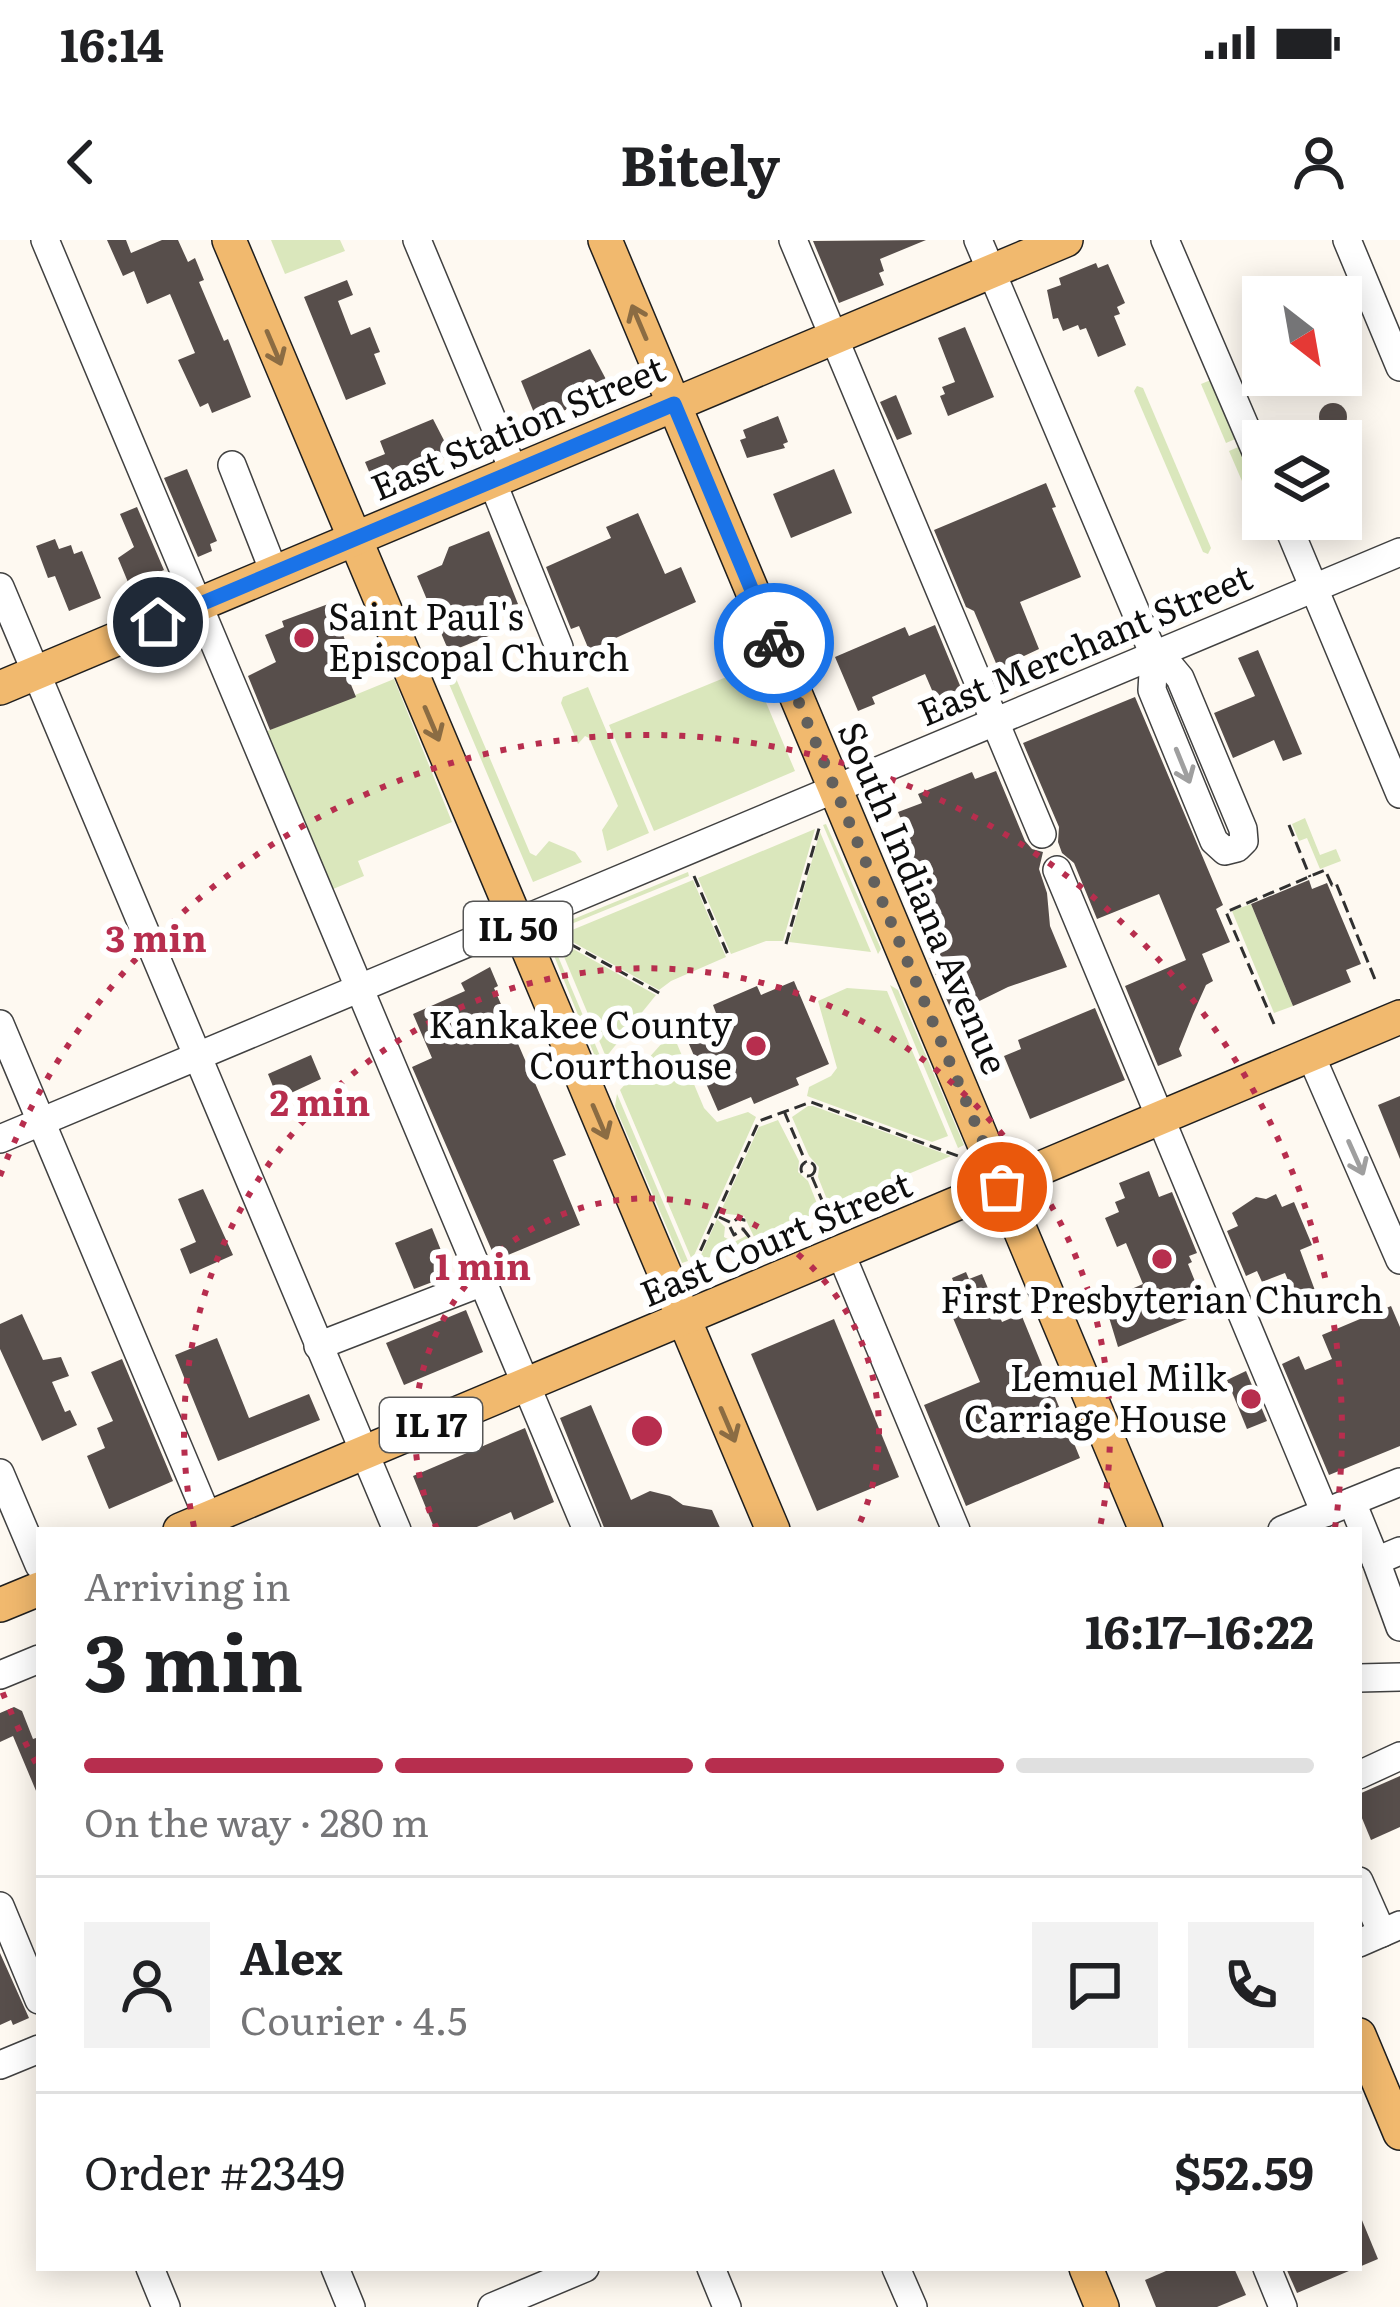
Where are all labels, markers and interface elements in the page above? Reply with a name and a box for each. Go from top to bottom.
text: 16:14 [60,9,164,76]
text: Bitely [620,122,780,203]
icon: back [48,129,114,195]
icon: person [1286,129,1352,195]
north arrow [1242,276,1362,396]
map controls [1242,276,1362,540]
one-way arrow [627,305,649,341]
one-way arrow [265,329,286,366]
street label: East Station Street [362,340,673,512]
button: layers [1242,420,1362,540]
street label: East Merchant Street [909,548,1260,737]
pin [107,571,209,673]
courier [714,583,834,703]
place label: Saint Paul's Episcopal Church [328,588,630,682]
icon: home [125,589,191,655]
icon: bike [741,610,807,676]
marker: Saint Paul's Episcopal Church [291,625,317,651]
one-way arrow [423,705,444,742]
street label: South Indiana Avenue [827,713,1024,1081]
one-way arrow [1174,747,1195,784]
road number: IL 50 [464,902,572,956]
text: 3 min [105,910,207,963]
place label: Kankakee County Courthouse [428,996,732,1090]
marker: Kankakee County Courthouse [743,1033,769,1059]
text: 2 min [270,1074,370,1127]
one-way arrow [591,1103,612,1140]
pin [951,1136,1053,1238]
one-way arrow [1346,1139,1368,1175]
icon: bag [969,1154,1035,1220]
street label: East Court Street [631,1155,919,1318]
text: 1 min [435,1238,531,1291]
marker: First Presbyterian Church [1149,1246,1175,1272]
place label: First Presbyterian Church [940,1271,1384,1324]
place label: Lemuel Milk Carriage House [964,1349,1228,1443]
marker: Lemuel Milk Carriage House [1238,1386,1264,1412]
road number: IL 17 [380,1398,482,1452]
one-way arrow [718,1406,740,1442]
centre of rings [626,1410,668,1452]
text: Arriving in [84,1555,291,1613]
text: 16:17–16:22 [1085,1596,1314,1663]
text: 3 min [84,1600,304,1716]
text: On the way · 280 m [84,1791,429,1849]
button: person [84,1922,210,2048]
text: Alex [240,1922,342,1989]
button: chat [1032,1922,1158,2048]
button: phone [1188,1922,1314,2048]
text: Courier · 4.5 [240,1989,467,2047]
text: Order #2349 [84,2137,345,2204]
text: $52.59 [1174,2137,1314,2204]

